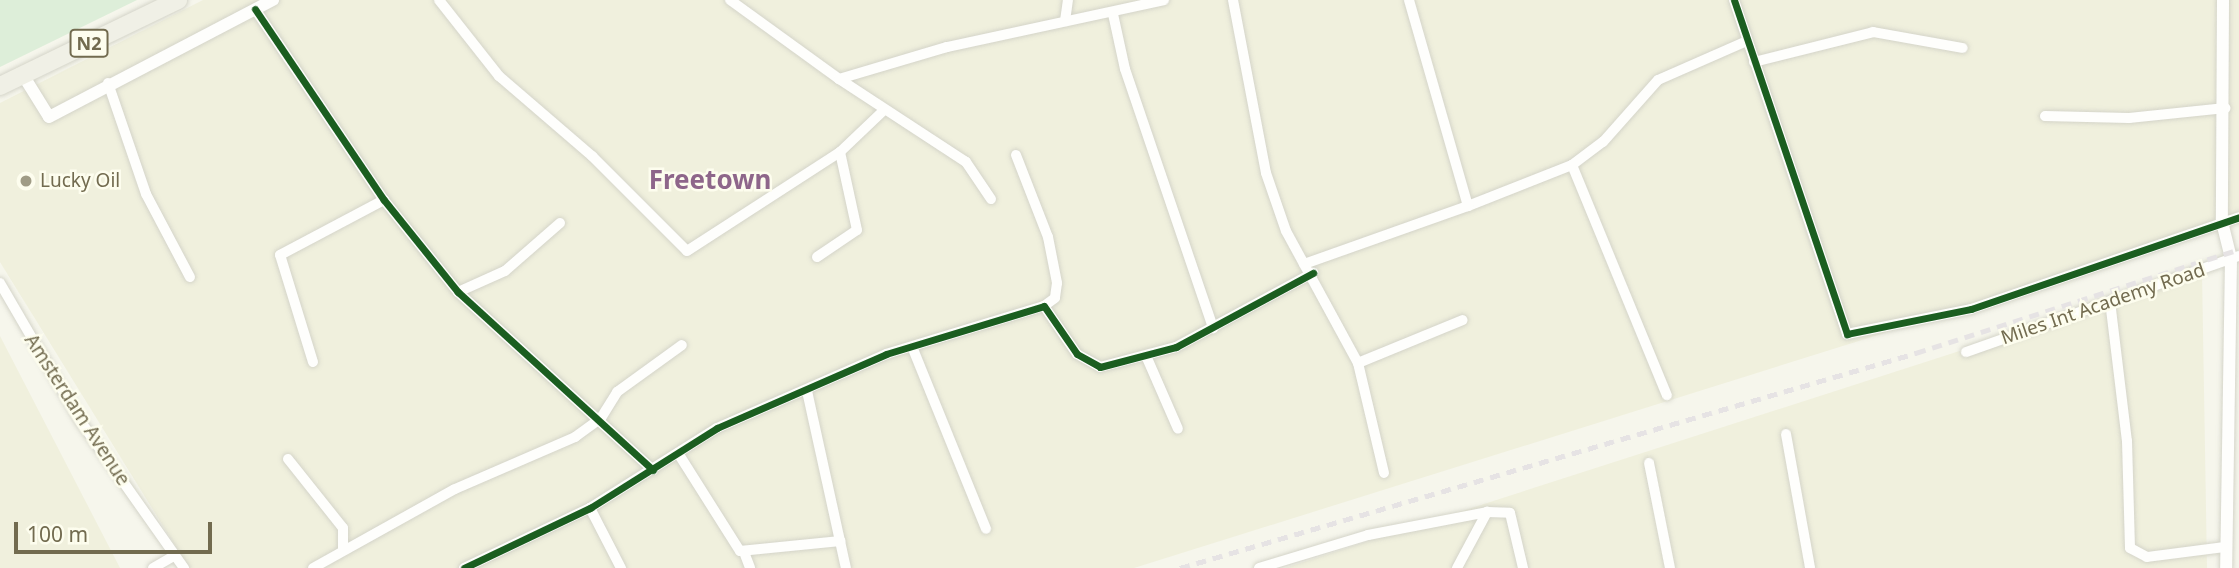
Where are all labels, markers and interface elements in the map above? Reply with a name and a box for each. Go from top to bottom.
road number: N2 [68,28,110,58]
district label: Freetown [649,164,771,196]
place label: Lucky Oil [40,170,120,192]
marker: Lucky Oil [18,173,34,189]
street label: Miles Int Academy Road [1998,258,2208,350]
street label: Amsterdam Avenue [20,330,134,490]
scale bar [18,508,215,552]
text: 100 m [27,520,88,548]

